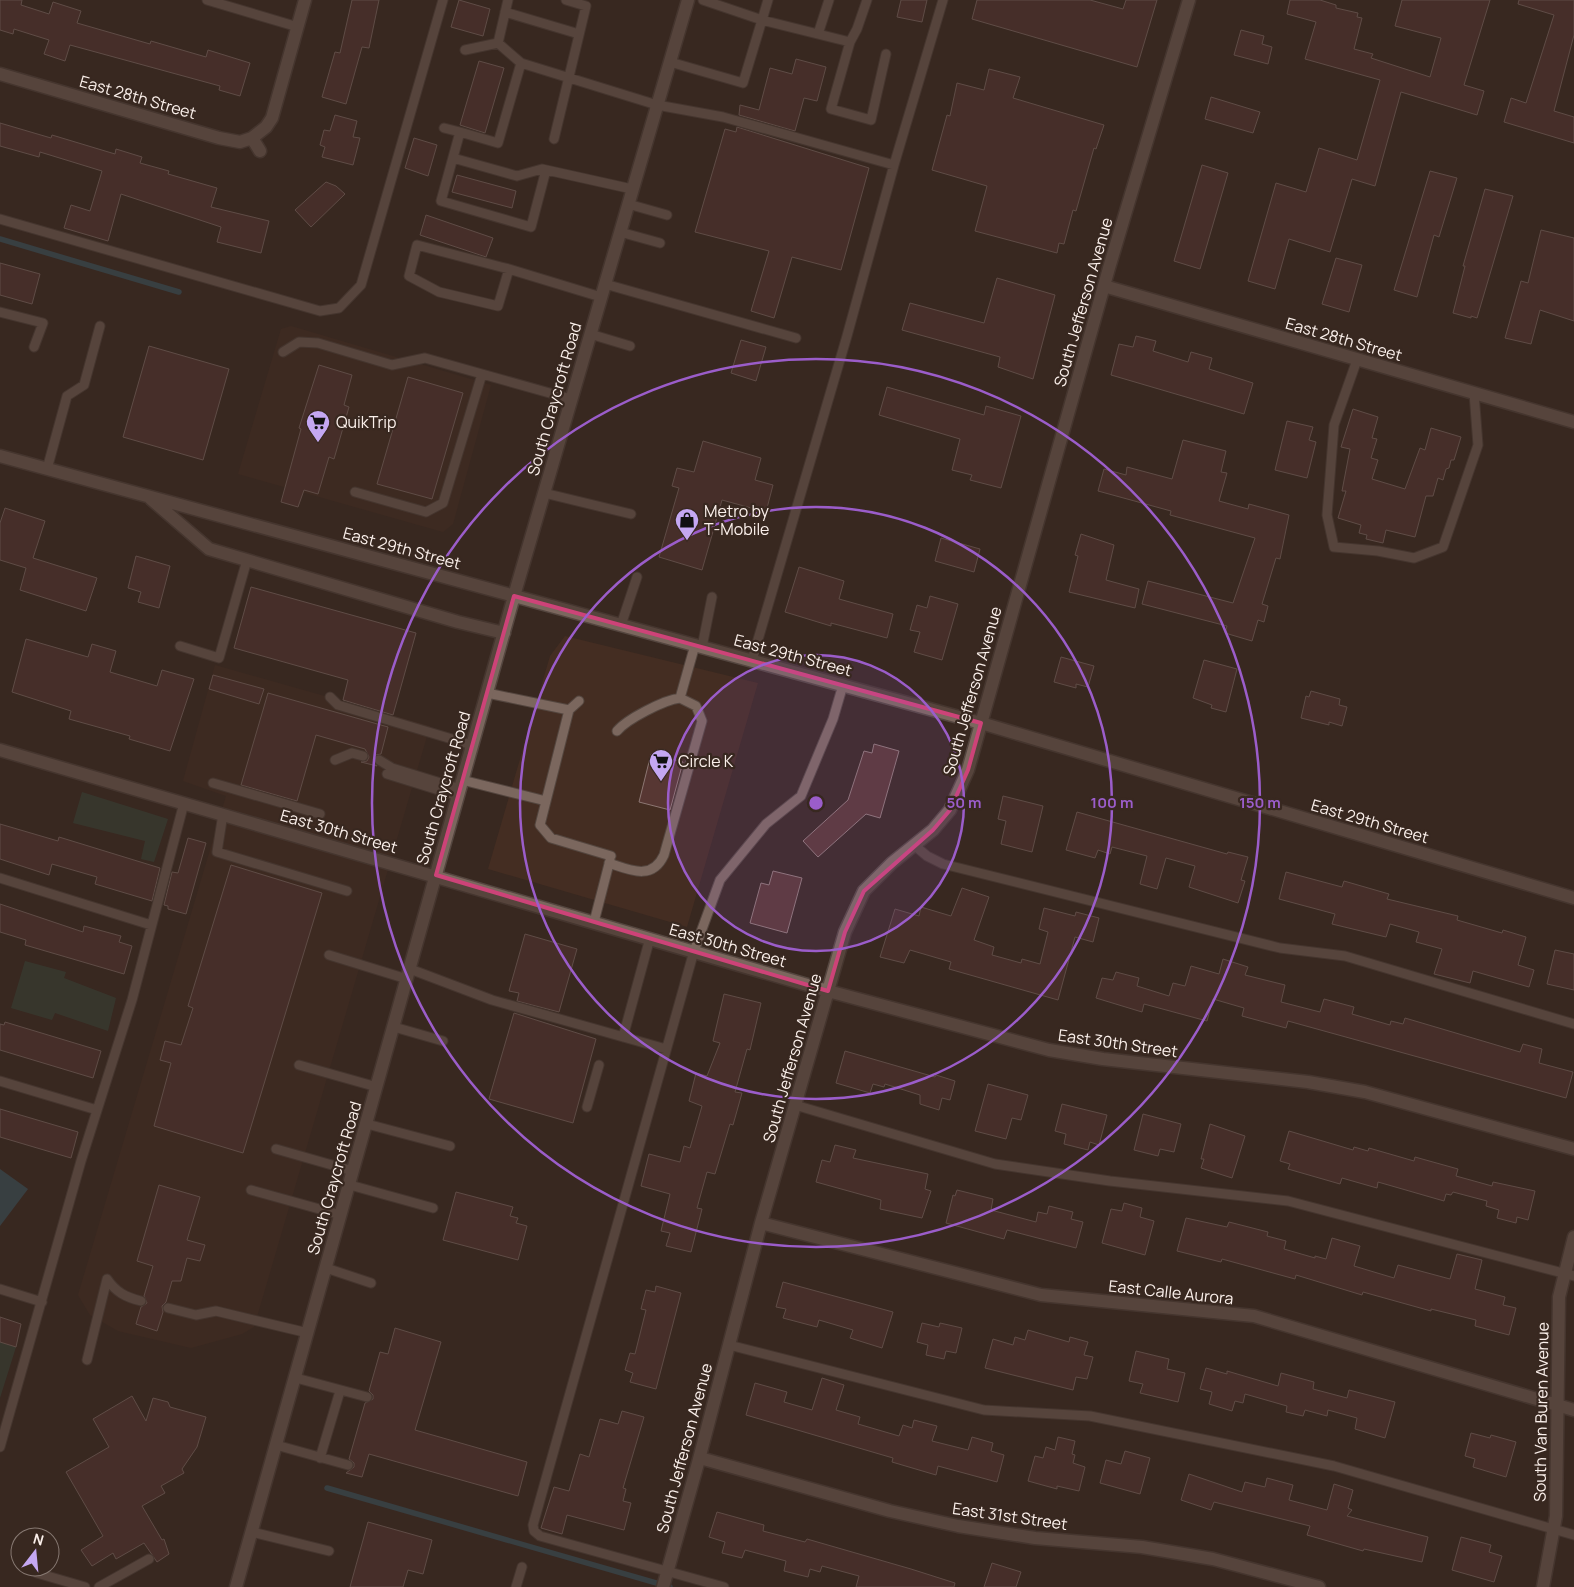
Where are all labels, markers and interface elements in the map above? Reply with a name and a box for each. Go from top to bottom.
street label: East 28th Street [77,70,199,124]
street label: South Jefferson Avenue [1048,215,1118,389]
street label: East 28th Street [1283,312,1405,366]
street label: South Craycroft Road [522,320,586,478]
supermarket icon: QuikTrip [305,409,331,443]
place label: QuikTrip [336,411,396,433]
place label: Metro by T-Mobile [704,500,770,540]
shop icon: Metro by T-Mobile [674,507,700,541]
street label: East 29th Street [341,522,463,574]
street label: South Jefferson Avenue [937,604,1007,778]
street label: East 29th Street [732,629,854,681]
street label: South Craycroft Road [411,709,475,867]
supermarket icon: Circle K [648,748,674,782]
place label: Circle K [678,750,734,772]
text: 50 m [946,792,982,813]
text: 100 m [1091,792,1133,813]
text: 150 m [1239,792,1281,813]
centre of rings [807,794,825,812]
street label: East 29th Street [1309,794,1431,848]
street label: East 30th Street [278,804,400,858]
street label: East 30th Street [667,918,789,972]
street label: South Jefferson Avenue [757,971,827,1145]
street label: East 30th Street [1057,1024,1179,1062]
street label: South Craycroft Road [302,1099,366,1257]
street label: East Calle Aurora [1107,1275,1235,1309]
street label: South Van Buren Avenue [1528,1322,1554,1502]
street label: South Jefferson Avenue [651,1361,717,1535]
street label: East 31st Street [951,1497,1069,1535]
north arrow [10,1527,60,1577]
text: N [31,1529,46,1550]

